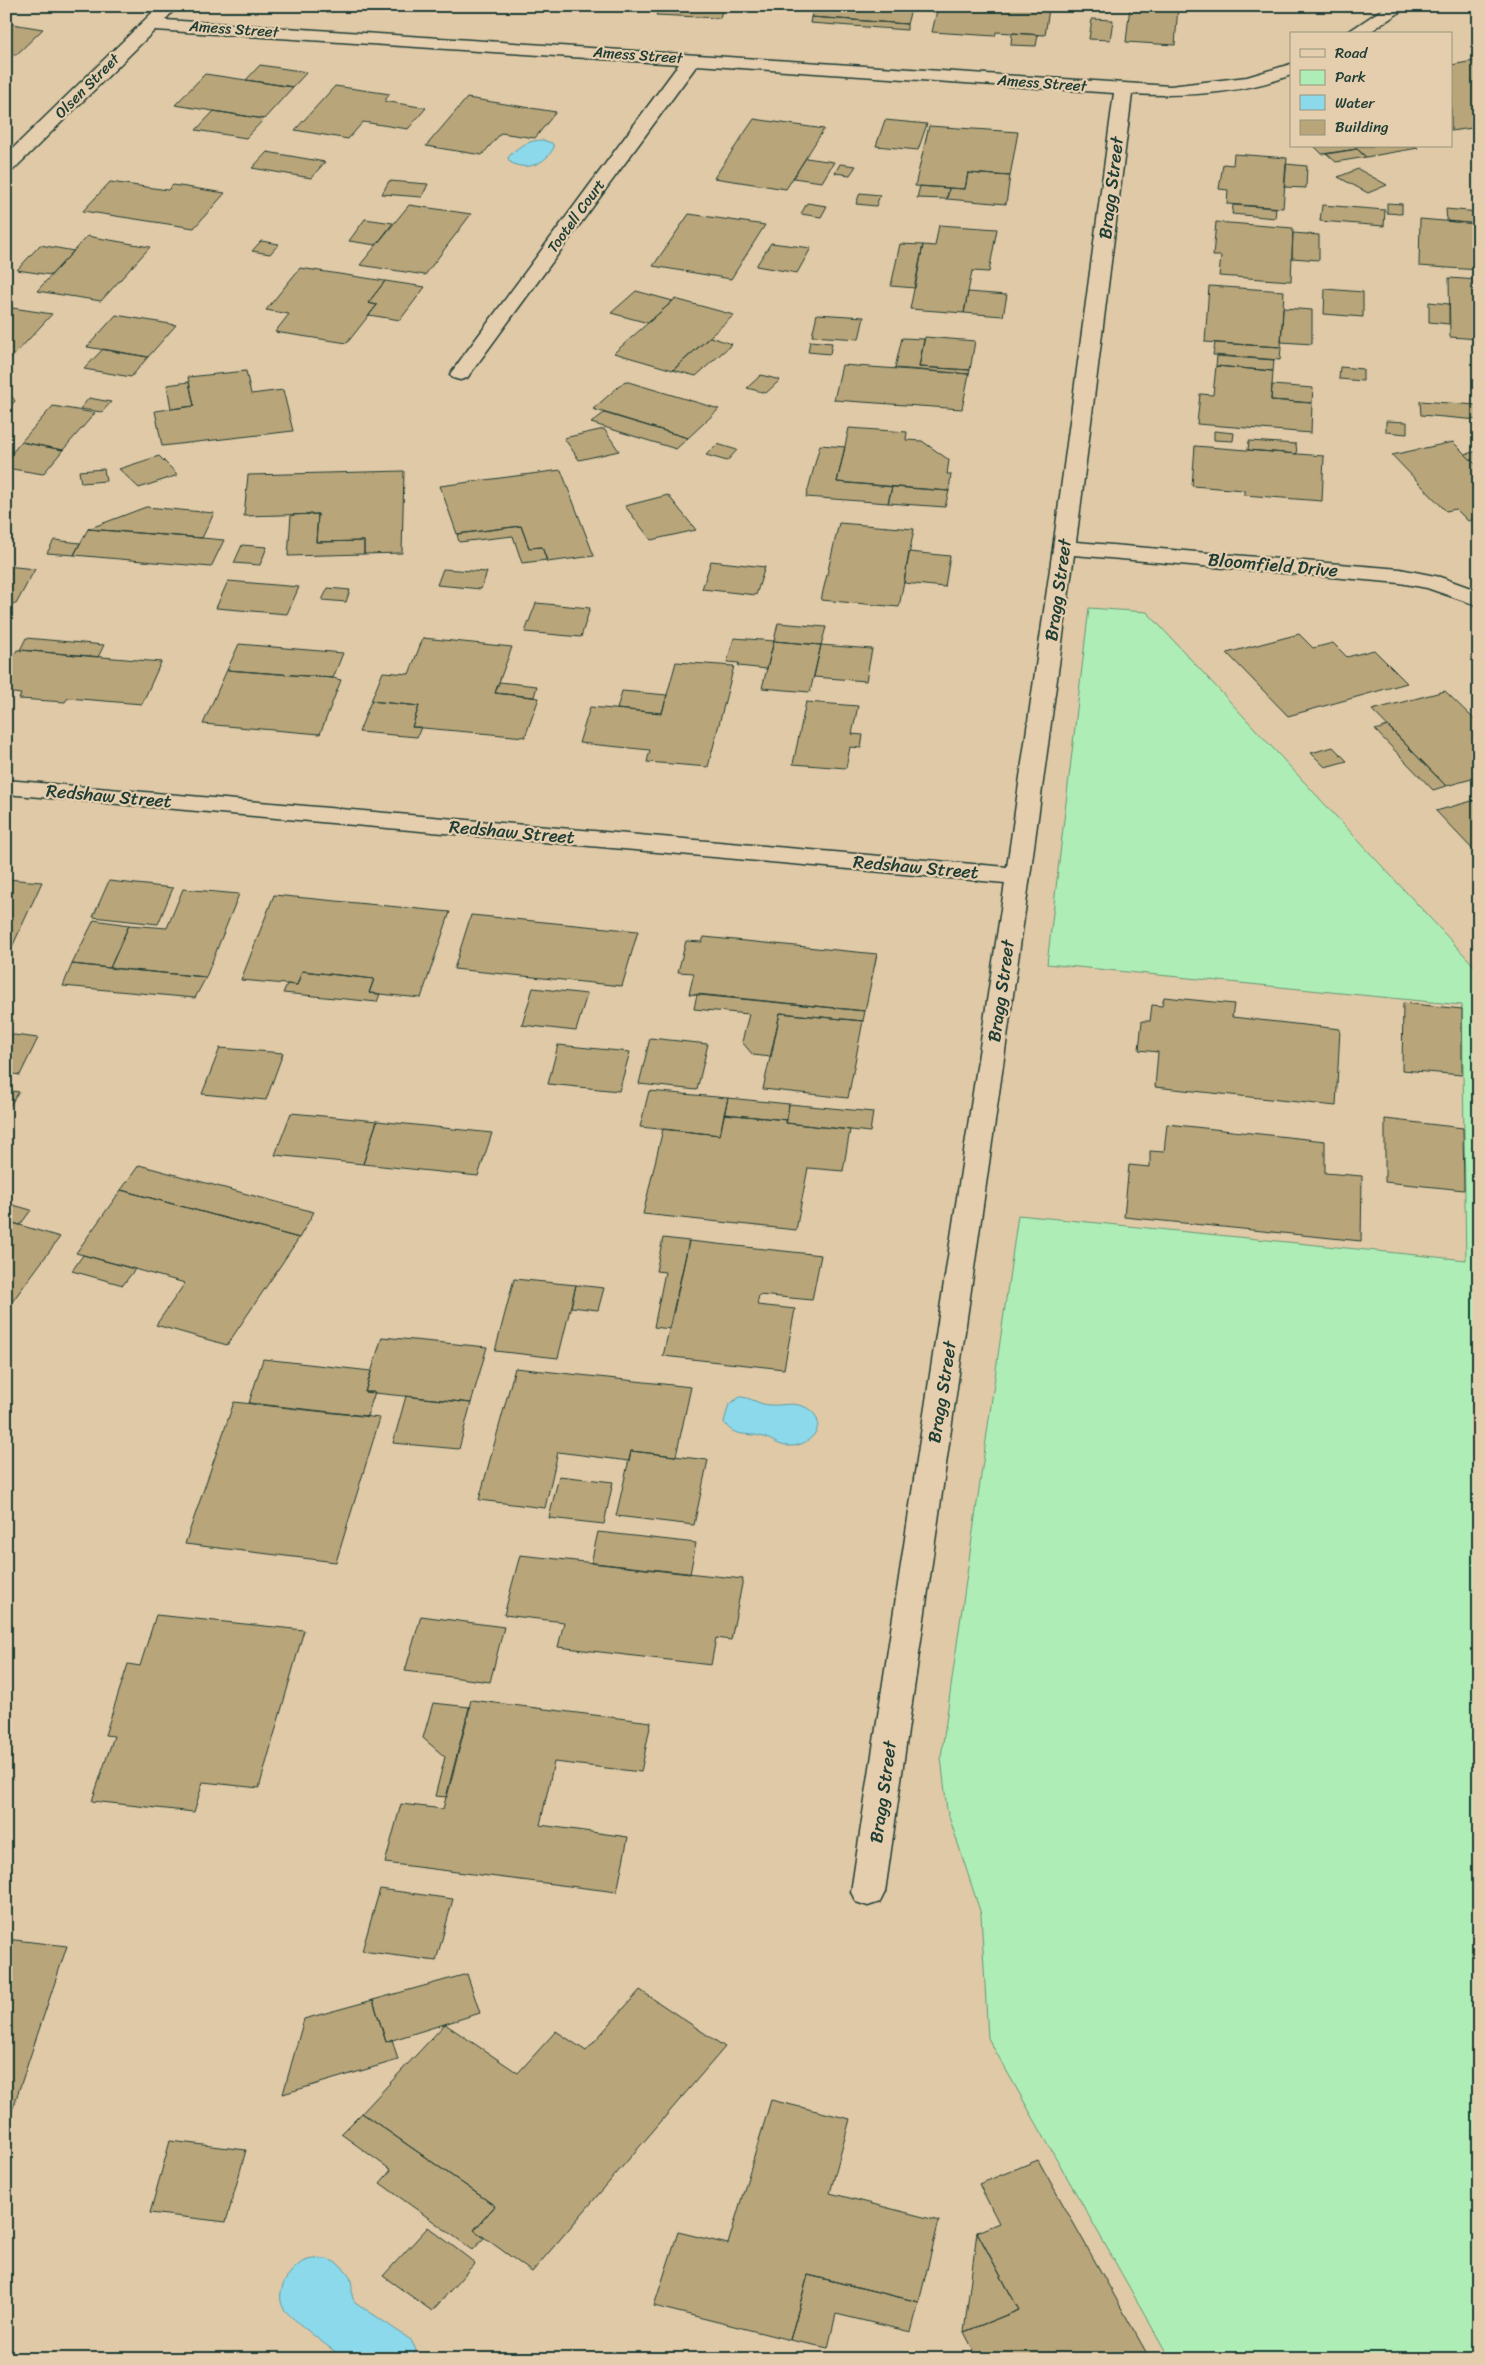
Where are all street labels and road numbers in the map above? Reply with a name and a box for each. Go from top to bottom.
street label: Amess Street [187,13,281,45]
street label: Amess Street [591,39,685,71]
street label: Olsen Street [48,47,126,125]
street label: Amess Street [995,67,1089,99]
street label: Bragg Street [1089,134,1133,241]
street label: Tootell Court [540,173,612,259]
street label: Bragg Street [1035,536,1081,643]
street label: Bloomfield Drive [1207,543,1339,587]
street label: Redshaw Street [45,775,173,817]
street label: Redshaw Street [448,811,576,853]
street label: Redshaw Street [852,846,980,888]
street label: Bragg Street [978,937,1024,1044]
street label: Bragg Street [918,1338,966,1445]
street label: Bragg Street [860,1738,906,1845]

